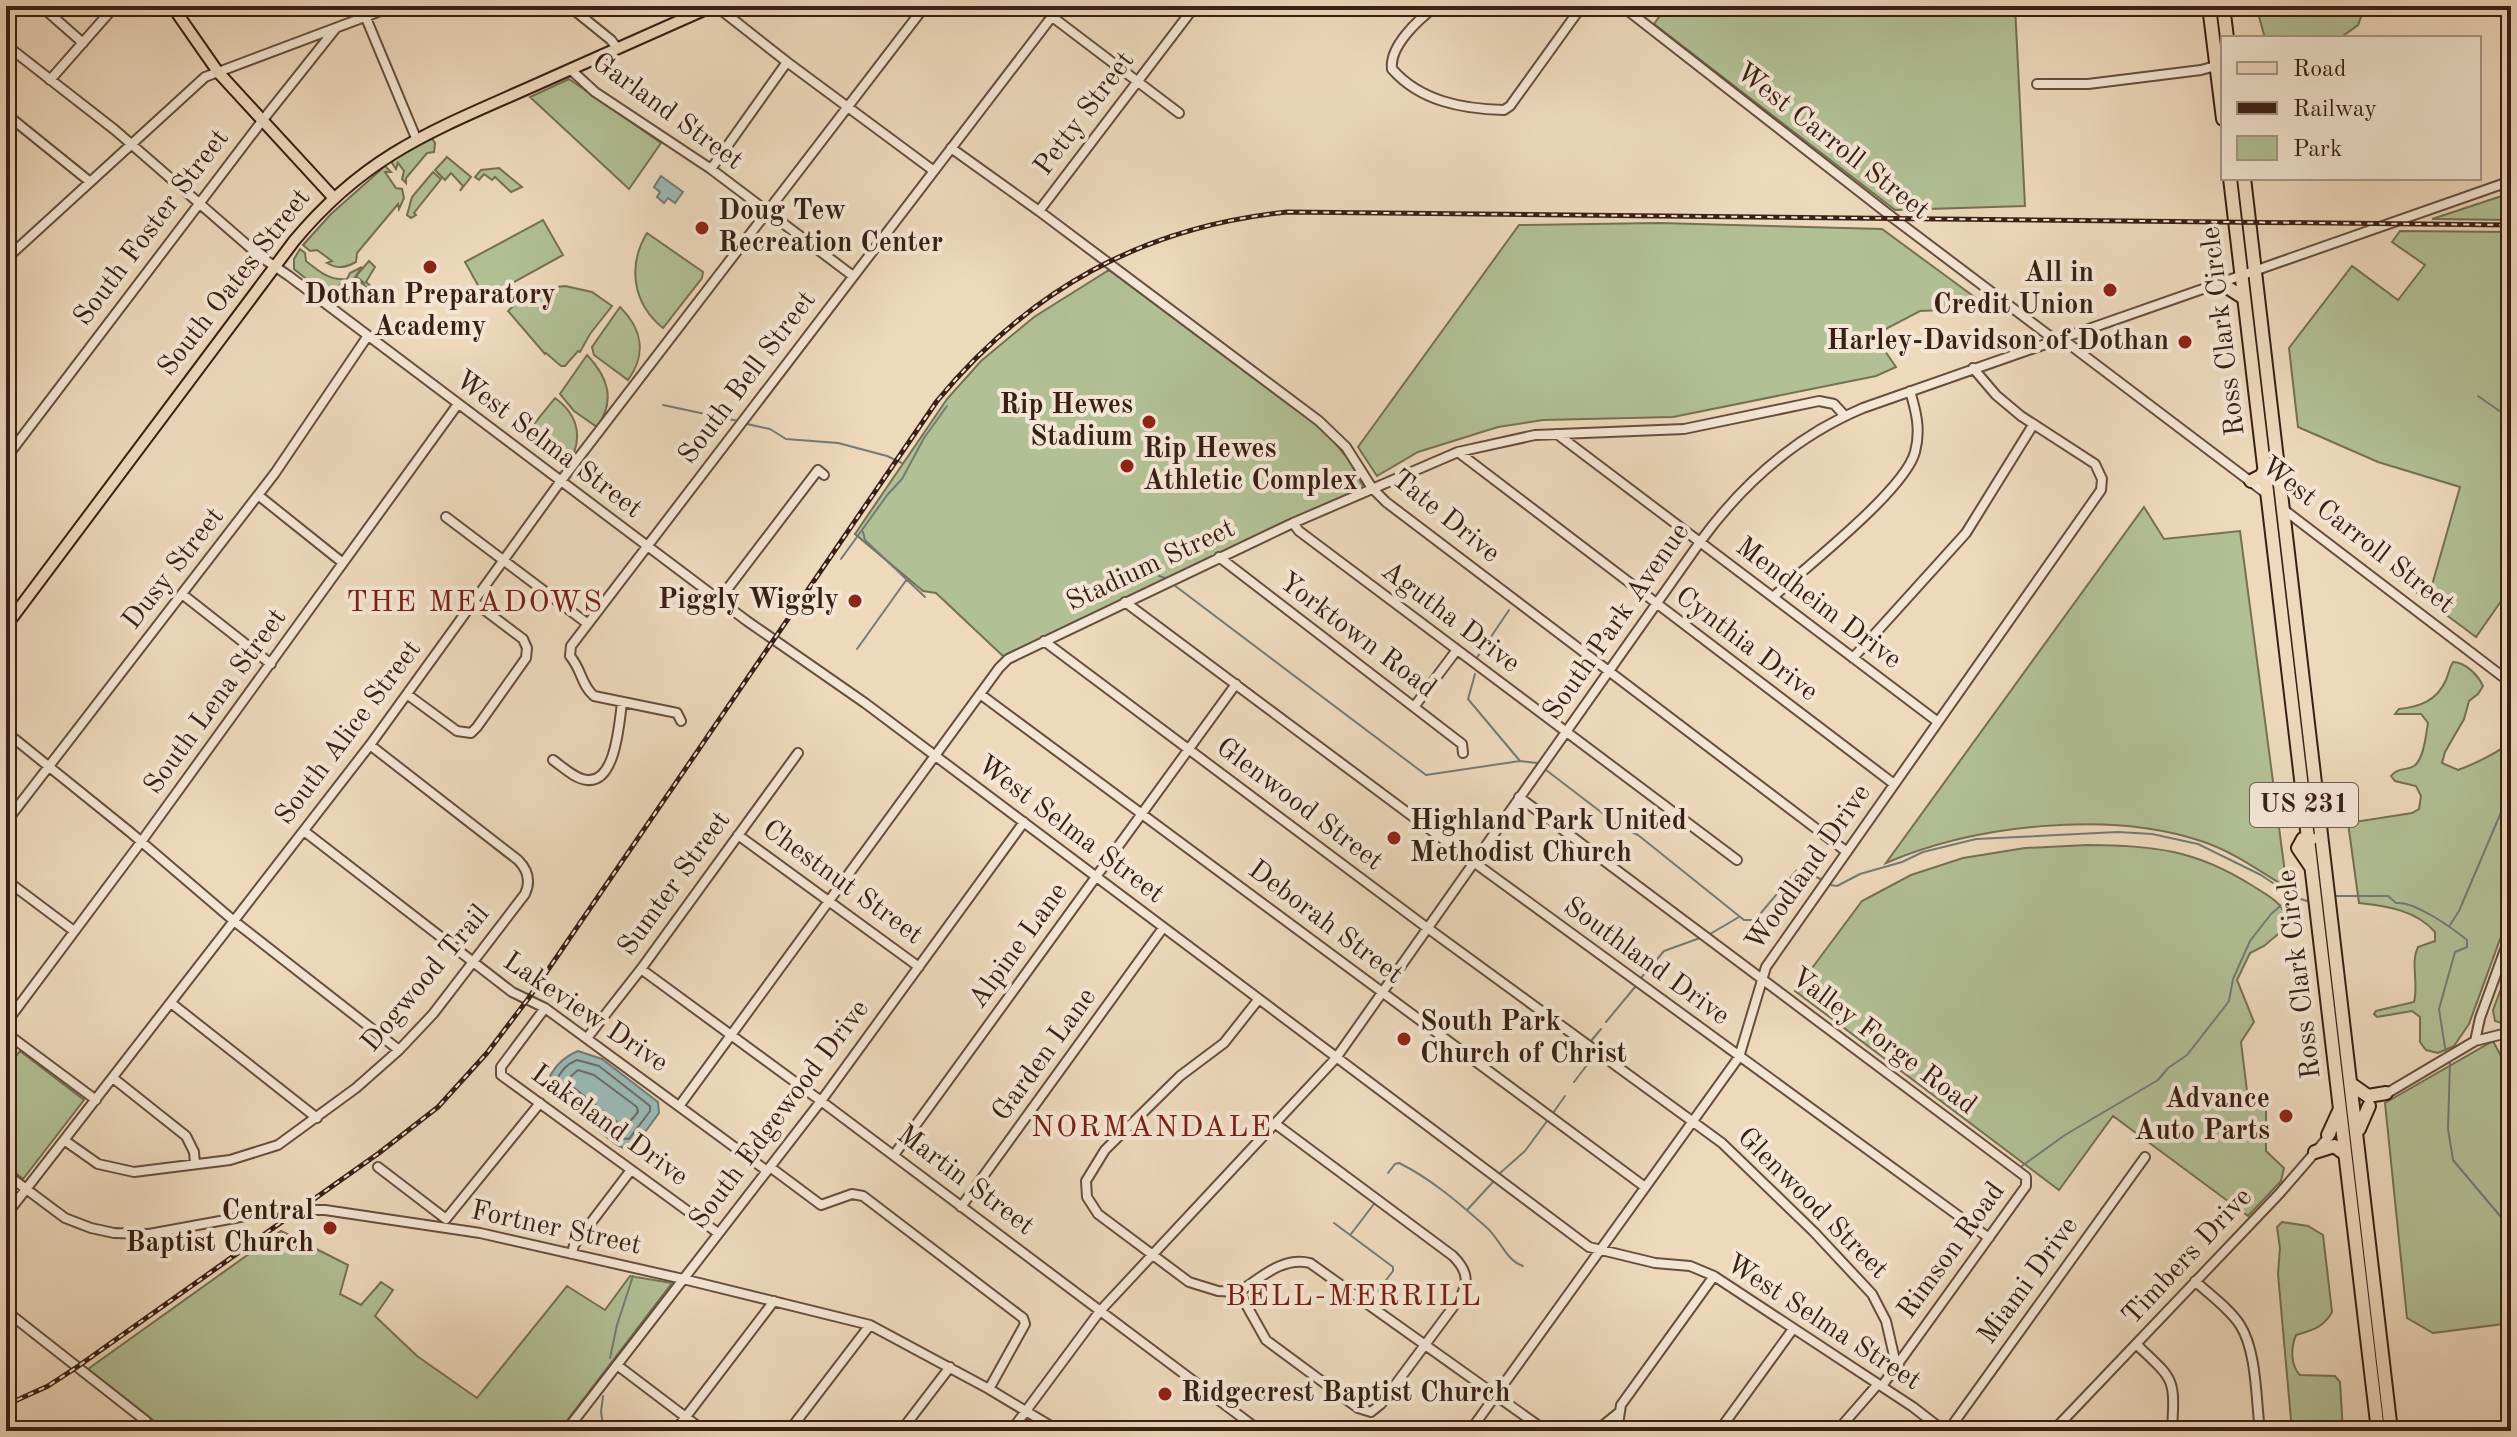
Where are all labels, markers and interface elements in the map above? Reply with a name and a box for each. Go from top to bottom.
legend [2221,36,2481,180]
street label: Petty Street [1030,47,1140,181]
street label: Garland Street [587,48,747,176]
street label: West Carroll Street [1730,58,1934,226]
text: Road [2293,58,2346,82]
text: Railway [2293,98,2377,122]
street label: South Foster Street [69,124,235,332]
text: Park [2293,138,2342,162]
street label: South Oates Street [153,184,317,382]
place label: Doug Tew Recreation Center [718,198,943,258]
marker: Doug Tew Recreation Center [693,219,711,237]
street label: Ross Clark Circle [2197,225,2251,437]
marker: Dothan Preparatory Academy [421,258,439,276]
place label: All in Credit Union [1933,260,2094,320]
marker: All in Credit Union [2101,281,2119,299]
place label: Dothan Preparatory Academy [304,282,556,342]
street label: South Bell Street [674,286,822,470]
place label: Harley-Davidson of Dothan [1827,328,2169,356]
marker: Harley-Davidson of Dothan [2176,333,2194,351]
street label: West Selma Street [449,366,647,524]
place label: Rip Hewes Stadium [999,392,1133,452]
marker: Rip Hewes Stadium [1140,413,1158,431]
place label: Rip Hewes Athletic Complex [1143,436,1358,496]
street label: West Carroll Street [2255,452,2459,620]
marker: Rip Hewes Athletic Complex [1118,457,1136,475]
street label: Tate Drive [1386,465,1504,569]
street label: Dusy Street [118,503,230,635]
street label: Stadium Street [1062,515,1240,617]
street label: South Park Avenue [1539,518,1695,726]
street label: Mendheim Drive [1730,533,1906,675]
street label: Agutha Drive [1376,557,1524,679]
street label: Yorktown Road [1273,568,1441,704]
street label: Cynthia Drive [1670,583,1822,707]
place label: Piggly Wiggly [658,587,839,615]
district label: THE MEADOWS [346,588,604,618]
marker: Piggly Wiggly [846,592,864,610]
street label: South Lena Street [140,604,292,800]
street label: South Alice Street [271,636,427,830]
street label: Glenwood Street [1210,733,1388,877]
street label: West Selma Street [971,751,1169,909]
street label: Woodland Drive [1741,780,1877,956]
road number: US 231 [2250,783,2358,827]
street label: Sumter Street [613,807,737,961]
place label: Highland Park United Methodist Church [1410,808,1687,868]
street label: Chestnut Street [757,816,927,950]
marker: Highland Park United Methodist Church [1385,829,1403,847]
street label: Deborah Street [1242,856,1408,990]
street label: Ross Clark Circle [2273,868,2327,1080]
street label: Alpine Lane [964,878,1074,1014]
street label: Southland Drive [1558,893,1734,1031]
street label: Dogwood Trail [357,900,495,1058]
street label: Lakeview Drive [498,948,672,1078]
street label: Valley Forge Road [1785,963,1981,1121]
street label: Garden Lane [988,983,1102,1127]
street label: South Edgewood Drive [685,995,875,1235]
place label: South Park Church of Christ [1420,1009,1627,1069]
marker: South Park Church of Christ [1395,1030,1413,1048]
street label: Lakeland Drive [525,1060,693,1192]
place label: Advance Auto Parts [2134,1086,2270,1146]
marker: Advance Auto Parts [2277,1107,2295,1125]
district label: NORMANDALE [1031,1113,1273,1143]
street label: Martin Street [891,1121,1039,1241]
street label: Glenwood Street [1731,1123,1893,1285]
street label: Rimson Road [1893,1178,2011,1324]
street label: Timbers Drive [2118,1183,2258,1331]
street label: Fortner Street [468,1197,644,1261]
place label: Central Baptist Church [126,1198,314,1258]
street label: Miami Drive [1974,1212,2084,1350]
marker: Central Baptist Church [321,1219,339,1237]
street label: West Selma Street [1721,1250,1925,1396]
district label: BELL-MERRILL [1225,1282,1483,1312]
place label: Ridgecrest Baptist Church [1181,1380,1510,1408]
marker: Ridgecrest Baptist Church [1156,1385,1174,1403]

